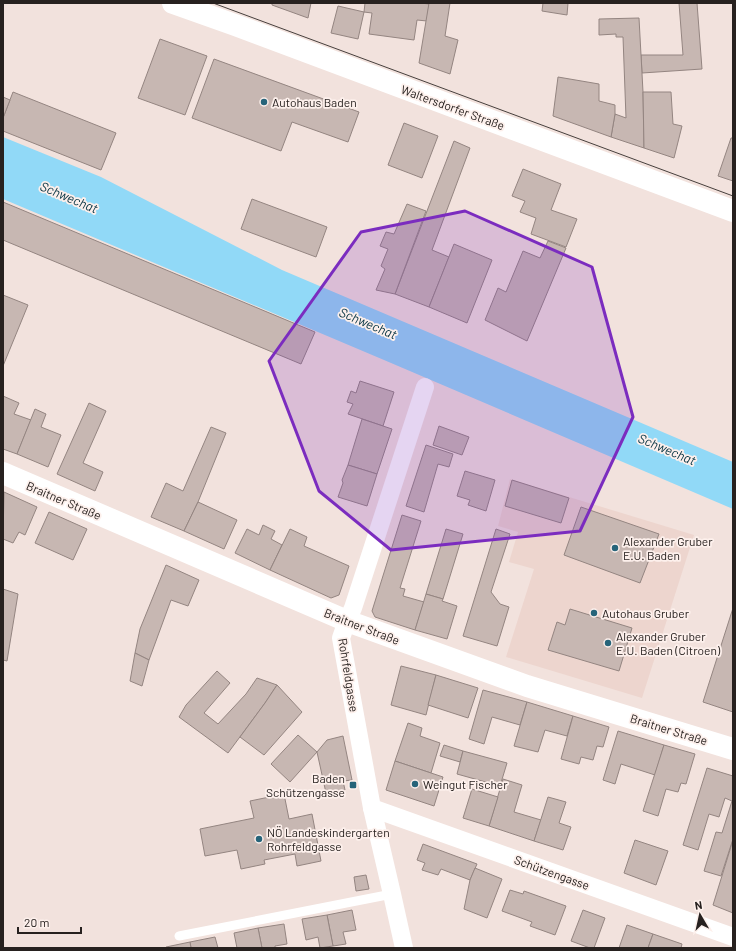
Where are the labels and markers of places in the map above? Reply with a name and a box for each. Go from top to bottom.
place label: Autohaus Baden [272,95,357,109]
marker: Autohaus Baden [259,97,269,107]
place label: Alexander Gruber E.U. Baden [623,534,713,562]
marker: Alexander Gruber E.U. Baden [610,543,620,553]
place label: Autohaus Gruber [602,606,690,620]
marker: Autohaus Gruber [589,608,599,618]
place label: Alexander Gruber E.U. Baden (Citroen) [616,629,721,657]
marker: Alexander Gruber E.U. Baden (Citroen) [603,638,613,648]
place label: Baden Schützengasse [266,771,345,799]
place label: Weingut Fischer [423,777,508,791]
marker: Weingut Fischer [410,779,420,789]
marker: Baden Schützengasse [348,780,358,790]
place label: NÖ Landeskindergarten Rohrfeldgasse [267,825,390,853]
marker: NÖ Landeskindergarten Rohrfeldgasse [254,834,264,844]

